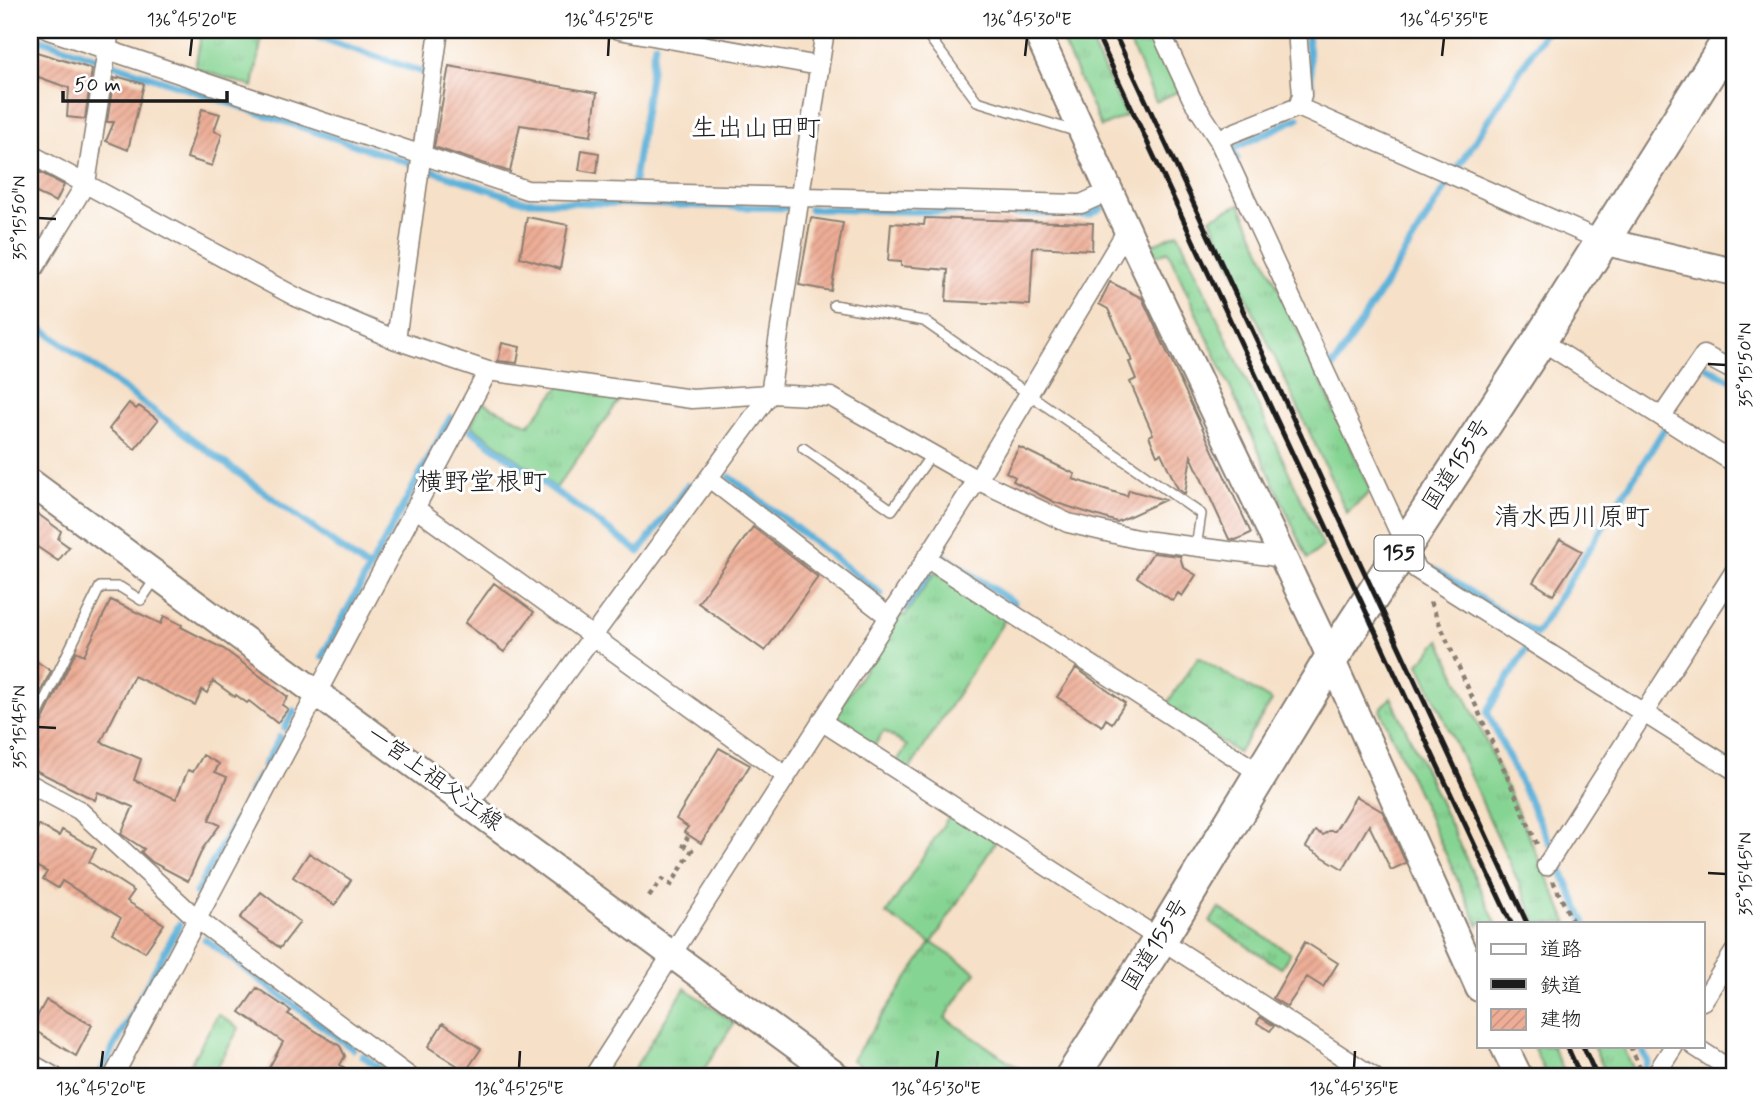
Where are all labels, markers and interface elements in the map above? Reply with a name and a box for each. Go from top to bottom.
text: 136°45'20"E [147,8,237,32]
text: 136°45'25"E [564,8,654,32]
text: 136°45'30"E [982,8,1072,32]
text: 136°45'35"E [1400,8,1488,32]
scale bar [63,60,228,104]
text: 50 m [74,71,121,99]
district label: 生出山田町 [691,112,821,146]
text: 35°15'50"N [8,176,32,260]
text: 35°15'50"N [1734,323,1758,407]
street label: 国道155号 [1416,413,1498,517]
district label: 横野堂根町 [417,466,547,500]
district label: 清水西川原町 [1494,501,1650,535]
road number: 155 [1374,536,1424,570]
text: 35°15'45"N [8,685,32,769]
street label: 一宮上祖父江線 [360,720,508,838]
text: 35°15'45"N [1734,832,1758,916]
street label: 国道155号 [1116,893,1196,997]
legend [1477,922,1704,1048]
text: 道路 [1540,936,1582,964]
text: 鉄道 [1540,972,1582,1000]
text: 建物 [1540,1006,1582,1034]
text: 136°45'20"E [56,1077,146,1101]
text: 136°45'25"E [474,1077,564,1101]
text: 136°45'30"E [891,1077,981,1101]
text: 136°45'35"E [1310,1077,1398,1101]

